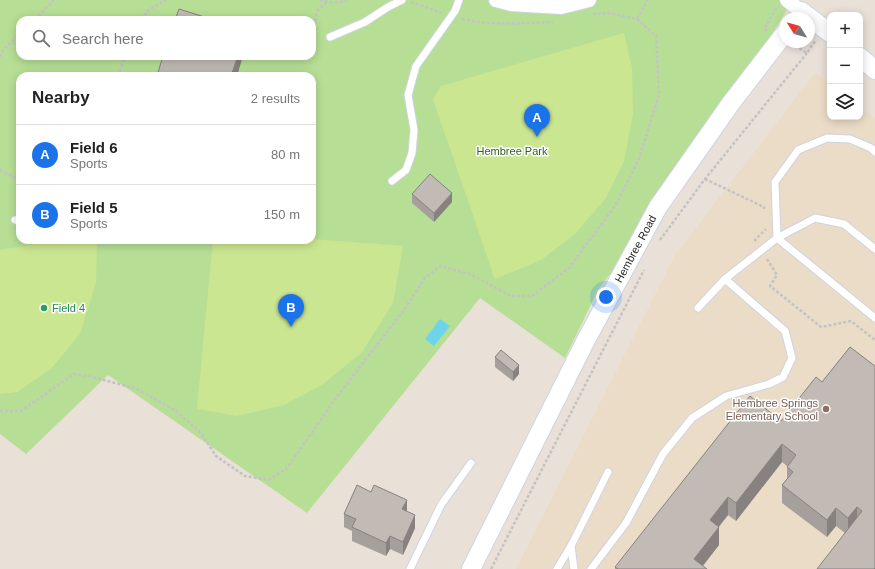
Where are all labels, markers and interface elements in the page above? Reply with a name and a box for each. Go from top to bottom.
north arrow [779,12,815,48]
map controls [827,12,863,120]
button: + [827,12,863,48]
search box [16,16,316,60]
icon: search [30,27,52,49]
text: Search here [62,30,144,47]
button: − [827,48,863,84]
button: layers [827,84,863,120]
text: Nearby [32,88,90,107]
text: 2 results [251,91,300,106]
pin: A [524,104,550,137]
text: Field 6 [70,139,118,156]
park label: Hembree Park [477,145,548,157]
text: A [40,147,50,162]
text: 80 m [271,147,300,162]
text: Sports [70,156,108,171]
text: Field 5 [70,199,118,216]
text: B [40,207,50,222]
text: 150 m [264,207,300,222]
street label: Hembree Road [612,213,658,284]
text: Sports [70,216,108,231]
your location [596,287,616,307]
pin: B [278,294,304,327]
place label: Field 4 [52,302,85,314]
marker: Field 4 [39,303,49,313]
place label: Hembree Springs Elementary School [726,397,819,422]
marker: Hembree Springs Elementary School [821,404,831,414]

